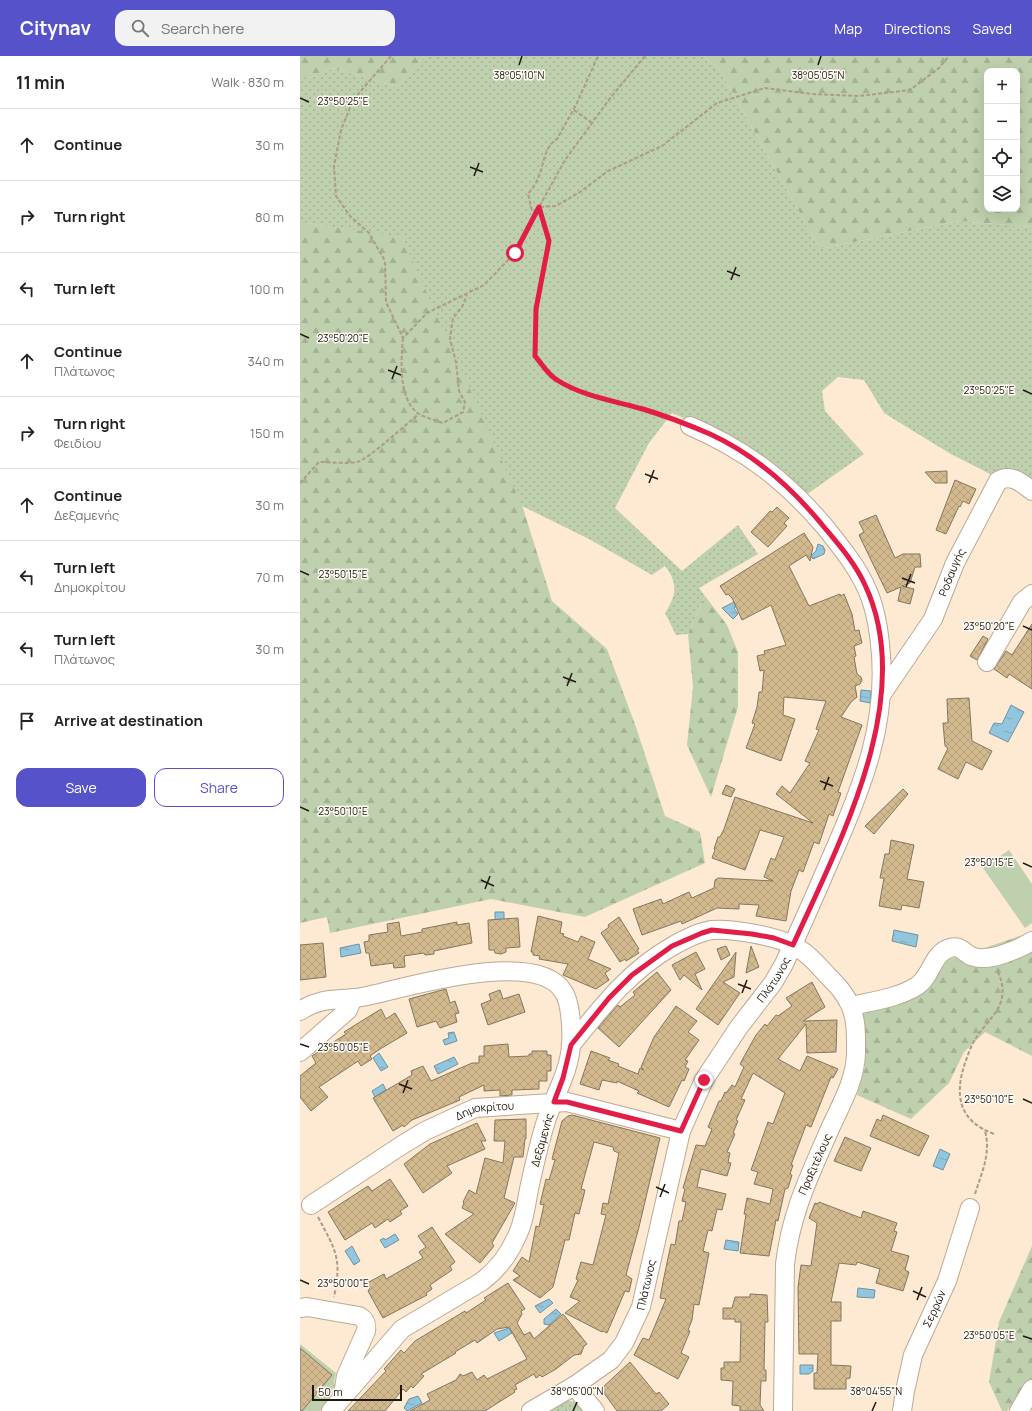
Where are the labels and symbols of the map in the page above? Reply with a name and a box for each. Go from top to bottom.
text: 38°05'10"N [494,68,544,82]
text: 38°05'05"N [792,68,844,82]
text: 23°50'25"E [318,94,369,108]
route start [506,244,524,262]
text: 23°50'20"E [317,331,369,345]
text: 23°50'25"E [964,383,1015,397]
street label: Ροδαυγής [935,545,968,598]
text: 23°50'15"E [318,567,368,581]
text: 23°50'20"E [963,619,1015,633]
text: 23°50'10"E [318,804,368,818]
text: 23°50'15"E [964,855,1014,869]
street label: Πλάτωνος [753,954,793,1005]
text: 23°50'05"E [317,1040,369,1054]
route end [695,1071,713,1089]
text: 23°50'10"E [964,1092,1014,1106]
street label: Δημοκρίτου [452,1097,515,1123]
street label: Δεξαμενής [527,1111,556,1168]
street label: Πραξιτέλους [794,1131,835,1197]
street label: Πλάτωνος [633,1258,659,1311]
text: 23°50'00"E [317,1276,369,1290]
street label: Σερρών [919,1287,949,1330]
text: 23°50'05"E [963,1328,1015,1342]
scale bar [312,1383,402,1402]
text: 38°05'00"N [551,1384,604,1398]
text: 38°04'55"N [850,1384,902,1398]

